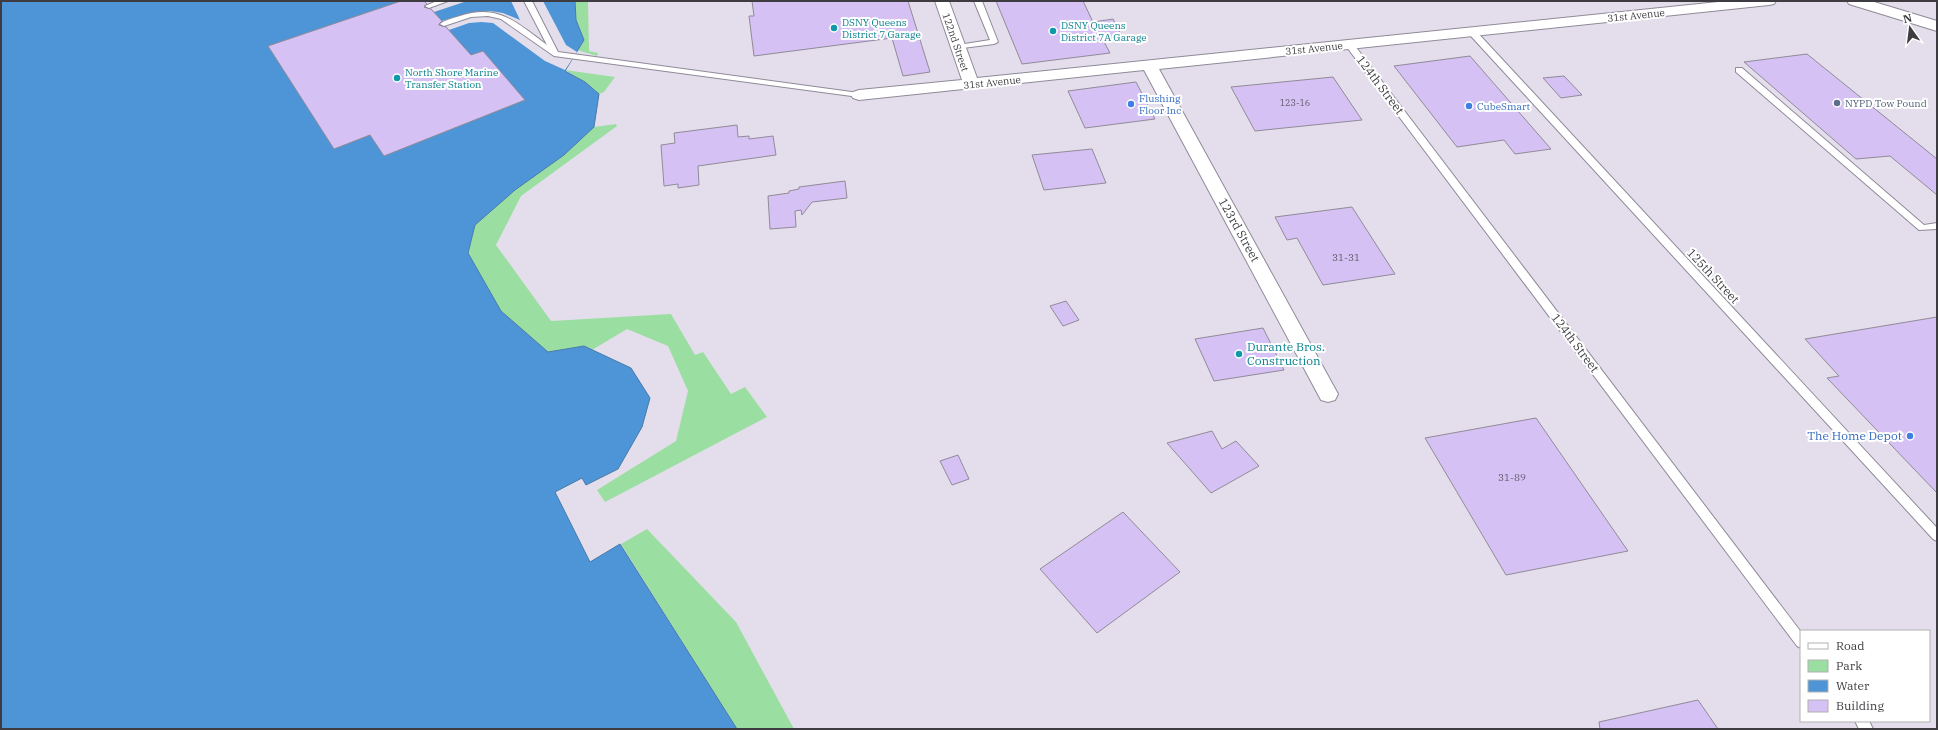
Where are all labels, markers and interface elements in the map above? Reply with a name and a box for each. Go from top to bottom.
street label: 31st Avenue [1607,6,1665,25]
north arrow [1890,8,1930,48]
text: N [1902,10,1914,26]
street label: 122nd Street [939,11,972,73]
place label: DSNY Queens District 7 Garage [842,16,921,41]
place label: DSNY Queens District 7A Garage [1061,19,1147,44]
marker: DSNY Queens District 7 Garage [829,23,839,33]
marker: DSNY Queens District 7A Garage [1048,26,1058,36]
street label: 31st Avenue [1285,39,1343,58]
street label: 124th Street [1353,52,1407,117]
place label: North Shore Marine Transfer Station [405,66,498,91]
marker: North Shore Marine Transfer Station [392,73,402,83]
street label: 31st Avenue [963,73,1021,92]
place label: Flushing Floor Inc [1139,92,1181,117]
house number: 123-16 [1280,97,1310,108]
place label: NYPD Tow Pound [1845,97,1927,110]
marker: NYPD Tow Pound [1832,98,1842,108]
marker: Flushing Floor Inc [1126,99,1136,109]
place label: CubeSmart [1477,100,1530,113]
marker: CubeSmart [1464,101,1474,111]
street label: 123rd Street [1216,195,1263,264]
street label: 125th Street [1684,245,1743,306]
house number: 31-31 [1332,251,1360,264]
street label: 124th Street [1548,310,1602,375]
place label: Durante Bros. Construction [1247,339,1325,368]
marker: Durante Bros. Construction [1234,349,1244,359]
place label: The Home Depot [1807,428,1902,443]
marker: The Home Depot [1905,431,1915,441]
house number: 31-89 [1498,471,1526,484]
legend [1800,630,1930,722]
text: Road [1836,638,1865,653]
text: Park [1836,658,1862,673]
text: Water [1836,678,1870,693]
text: Building [1836,698,1884,713]

